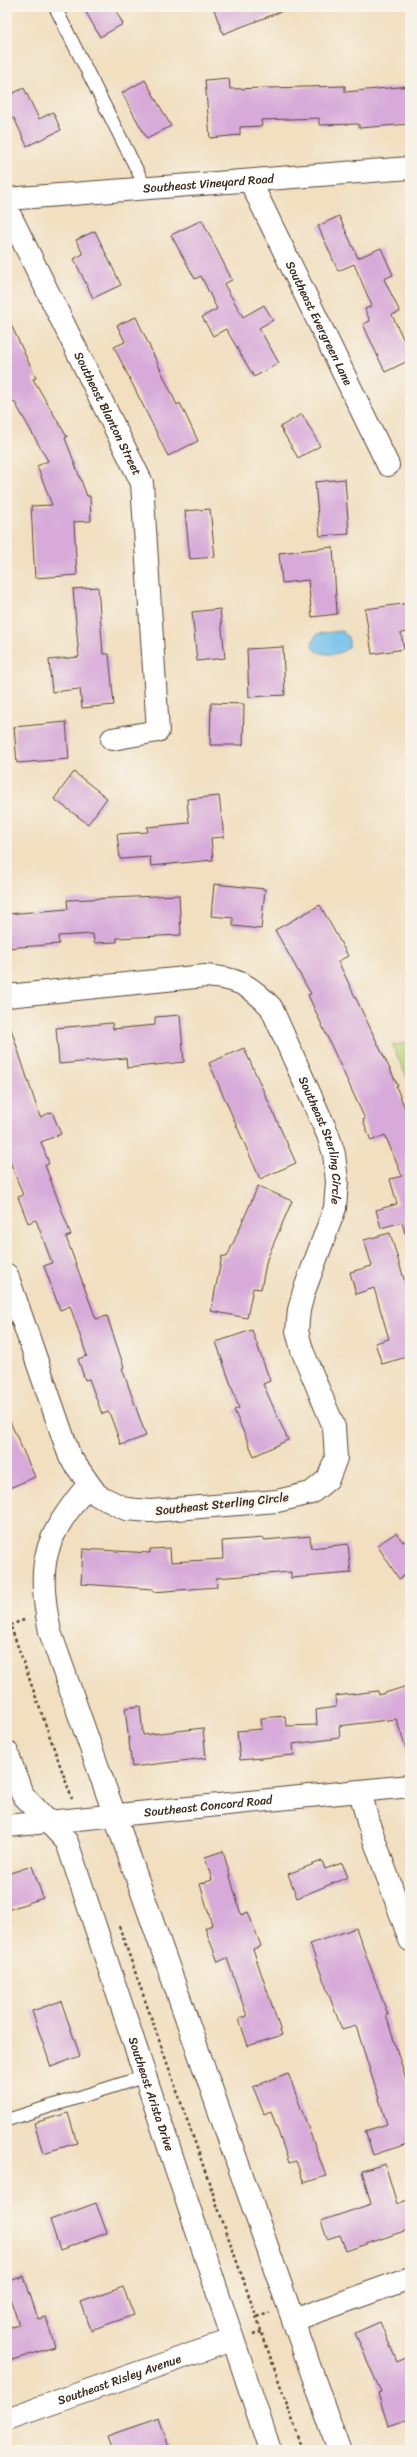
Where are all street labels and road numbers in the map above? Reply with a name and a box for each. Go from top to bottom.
street label: Southeast Vineyard Road [142,167,275,200]
street label: Southeast Evergreen Lane [279,257,359,390]
street label: Southeast Blanton Street [68,348,148,479]
street label: Southeast Sterling Circle [292,1072,348,1205]
street label: Southeast Sterling Circle [154,1486,290,1522]
street label: Southeast Concord Road [143,1789,274,1823]
street label: Southeast Arista Drive [122,2034,180,2154]
street label: Southeast Risley Avenue [54,2348,184,2411]

